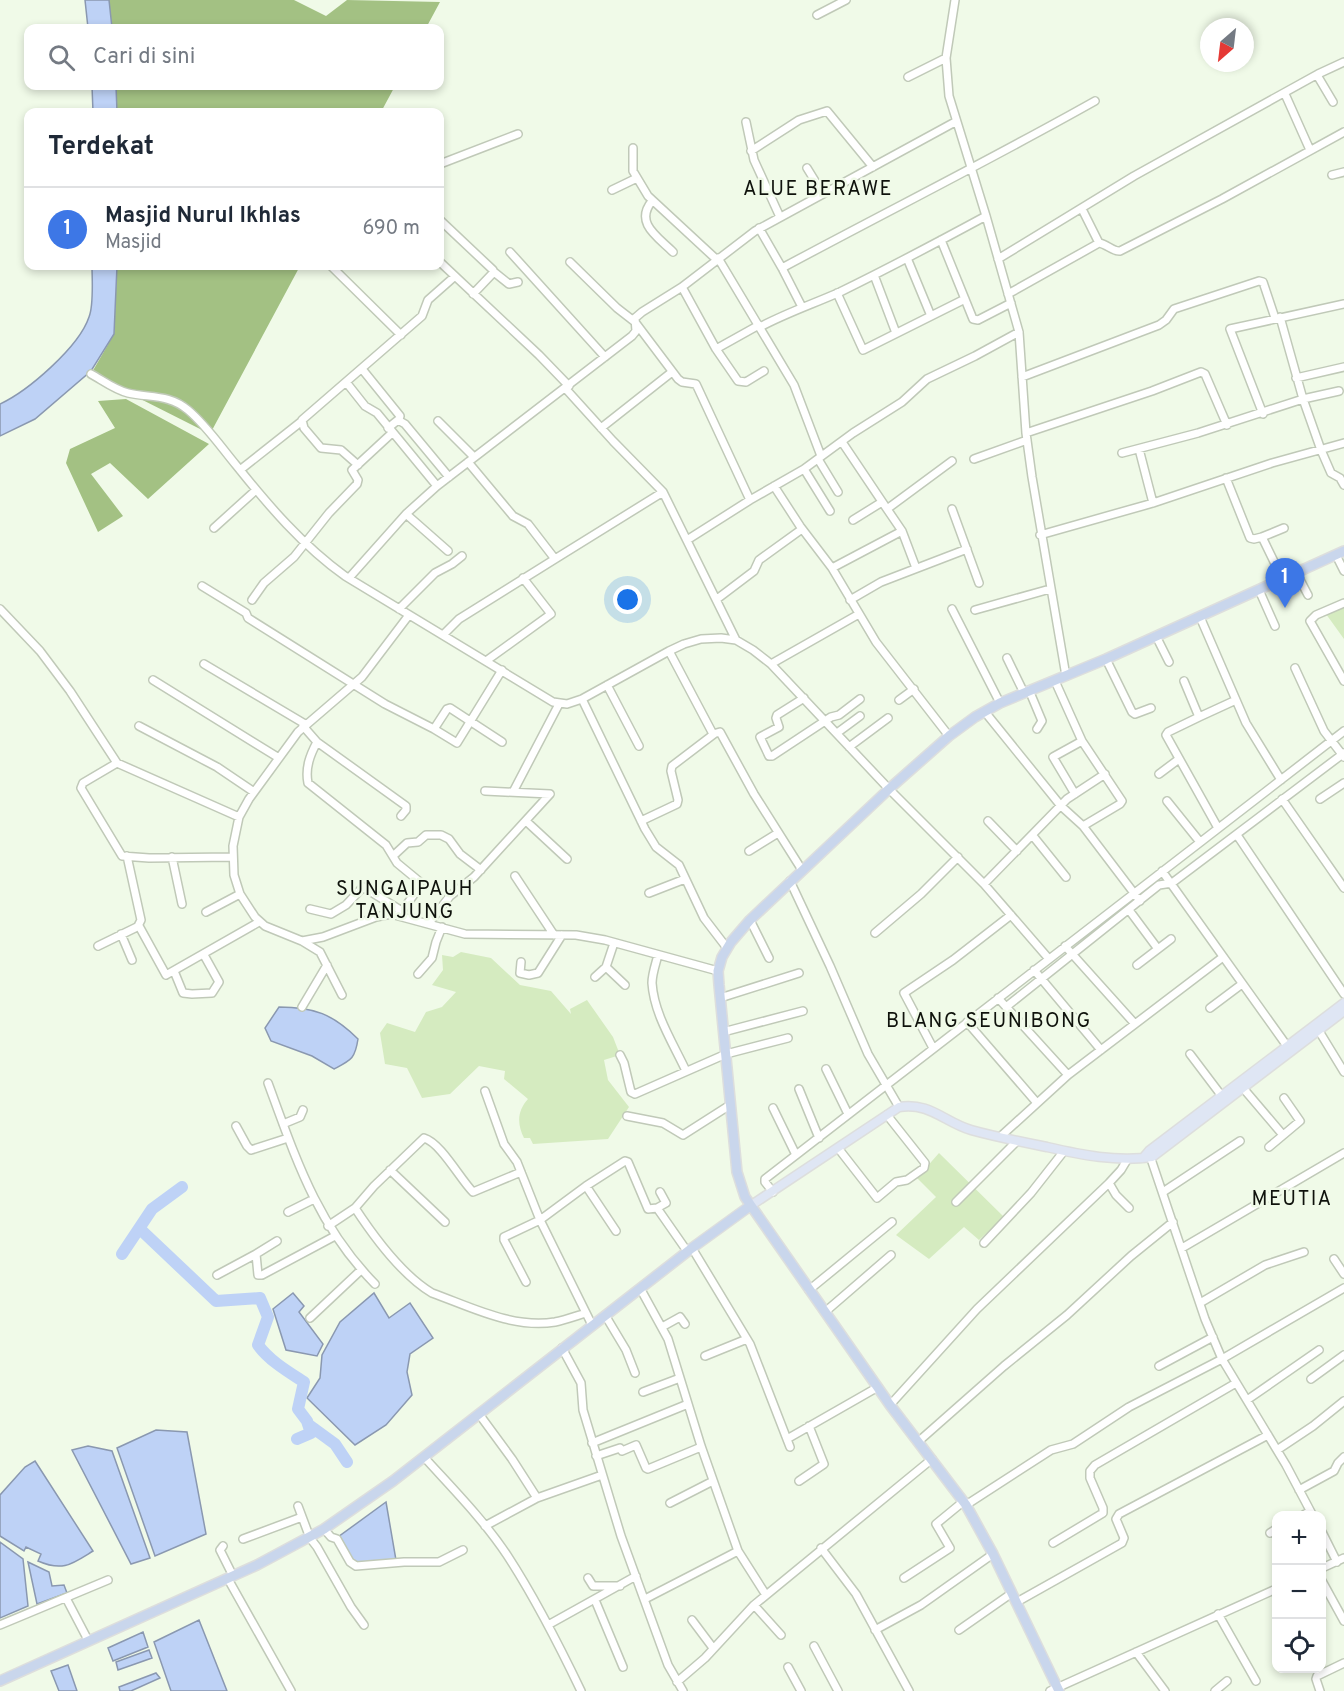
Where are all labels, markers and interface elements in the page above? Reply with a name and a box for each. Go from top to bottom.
north arrow [1200,18,1254,72]
search box [24,24,444,90]
icon: search [45,41,78,74]
text: Cari di sini [93,44,195,71]
text: Terdekat [48,131,154,164]
district label: ALUE BERAWE [743,177,893,203]
text: Masjid Nurul Ikhlas [105,203,301,230]
text: 1 [64,216,72,242]
text: 690 m [363,216,420,242]
text: Masjid [105,230,162,256]
pin: 1 [1266,558,1304,608]
your location [613,585,642,614]
district label: SUNGAIPAUH TANJUNG [336,877,474,926]
district label: BLANG SEUNIBONG [886,1009,1092,1035]
district label: MEUTIA [1251,1187,1333,1213]
map controls [1272,1511,1326,1673]
button: + [1272,1511,1326,1565]
button: − [1272,1565,1326,1619]
button: locate [1272,1619,1326,1673]

